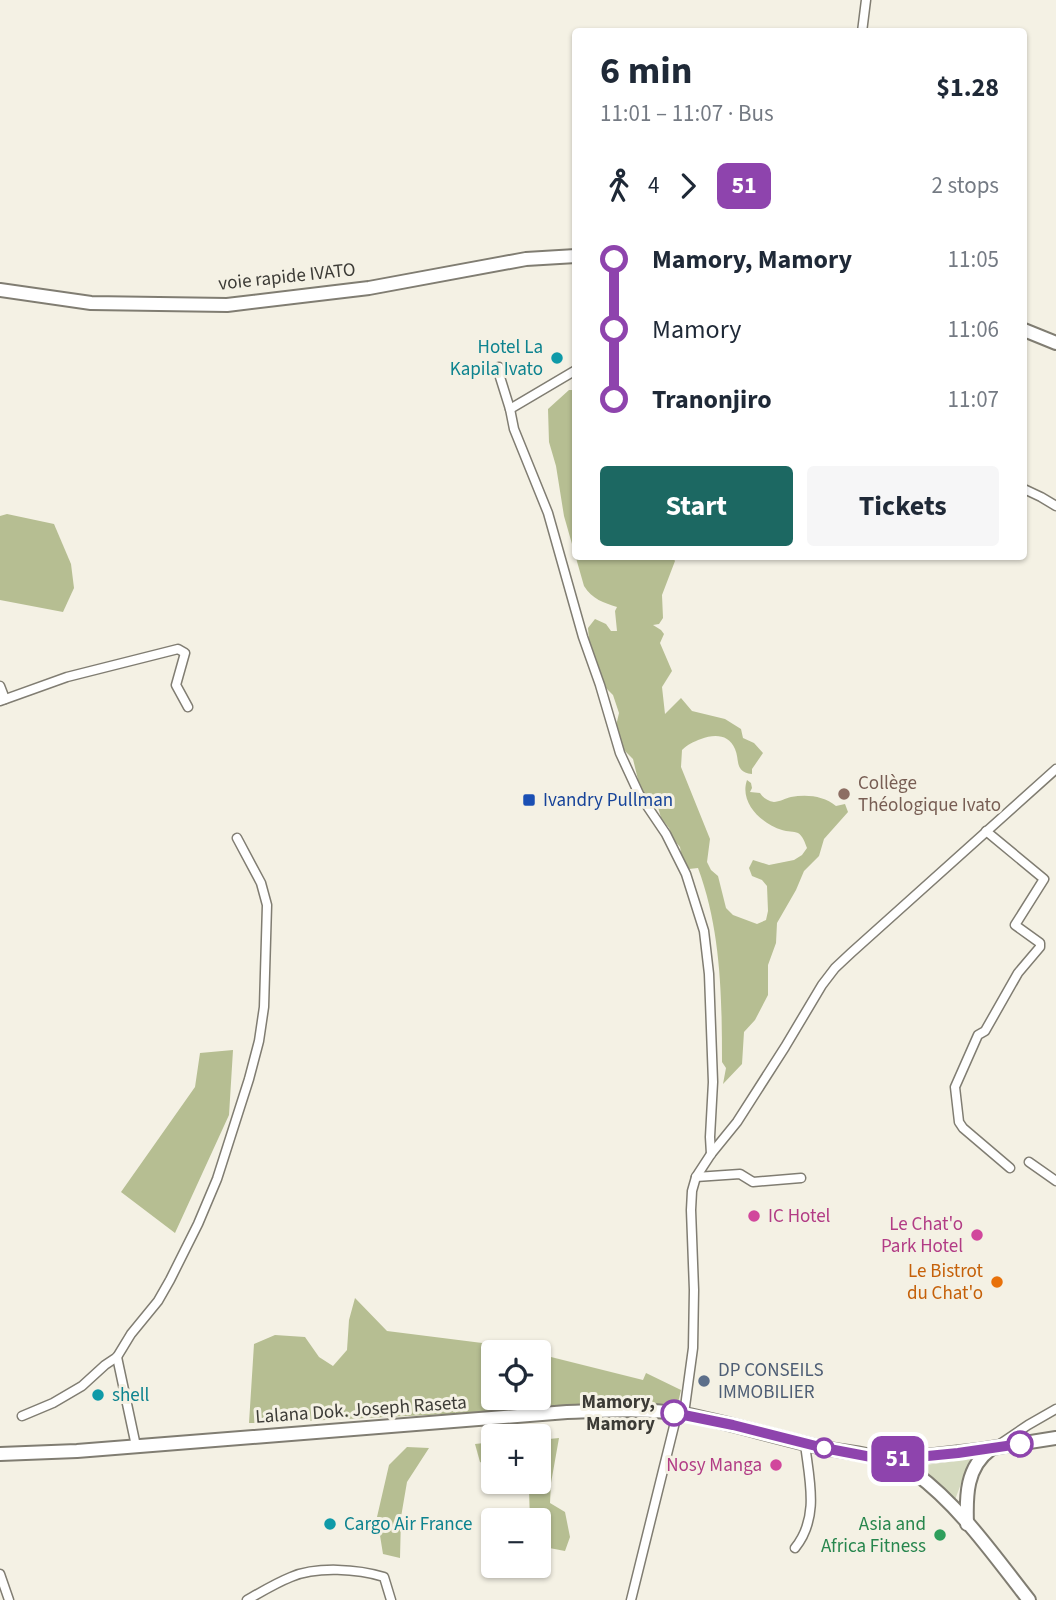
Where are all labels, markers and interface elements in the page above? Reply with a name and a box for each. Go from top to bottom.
text: 6 min [600,44,692,98]
text: $1.28 [936,69,999,106]
text: 11:01 – 11:07 · Bus [600,97,774,130]
icon: walk [600,167,638,205]
icon: forward [669,167,707,205]
text: 51 [731,168,757,203]
text: 4 [648,169,659,202]
text: 2 stops [932,169,999,202]
text: Mamory, Mamory [652,241,852,278]
text: 11:05 [948,243,999,276]
street label: voie rapide IVATO [217,256,357,298]
text: Mamory [652,311,741,348]
text: 11:06 [948,313,999,346]
place label: Hotel La Kapila Ivato [450,334,543,383]
marker: Hotel La Kapila Ivato [549,350,565,366]
text: Tranonjiro [652,381,772,418]
text: 11:07 [948,383,999,416]
button: Start [600,466,793,546]
button: Tickets [807,466,999,546]
place label: Collège Théologique Ivato [858,770,1001,819]
marker: Collège Théologique Ivato [836,786,852,802]
place label: Ivandry Pullman [543,787,673,814]
marker: Ivandry Pullman [521,792,537,808]
place label: IC Hotel [768,1203,831,1230]
marker: IC Hotel [746,1208,762,1224]
place label: Le Chat'o Park Hotel [881,1211,963,1260]
marker: Le Chat'o Park Hotel [969,1227,985,1243]
place label: Le Bistrot du Chat'o [907,1258,984,1307]
marker: Le Bistrot du Chat'o [989,1274,1005,1290]
map controls [481,1340,551,1578]
button: locate [481,1340,551,1410]
place label: DP CONSEILS IMMOBILIER [718,1357,824,1406]
marker: DP CONSEILS IMMOBILIER [696,1373,712,1389]
place label: shell [112,1382,150,1409]
marker: shell [90,1387,106,1403]
street label: Lalana Dok. Joseph Raseta [254,1389,468,1431]
place label: Mamory, Mamory [582,1389,655,1438]
marker: Mamory, Mamory [661,1400,687,1426]
button: + [481,1424,551,1494]
unlabelled marker [1007,1431,1033,1457]
line badge: 51 [866,1436,930,1482]
unlabelled marker [814,1438,834,1458]
text: 51 [885,1441,911,1476]
place label: Nosy Manga [666,1452,762,1479]
marker: Nosy Manga [768,1457,784,1473]
button: − [481,1508,551,1578]
place label: Cargo Air France [344,1511,472,1538]
place label: Asia and Africa Fitness [821,1511,926,1560]
marker: Cargo Air France [322,1516,338,1532]
marker: Asia and Africa Fitness [932,1527,948,1543]

